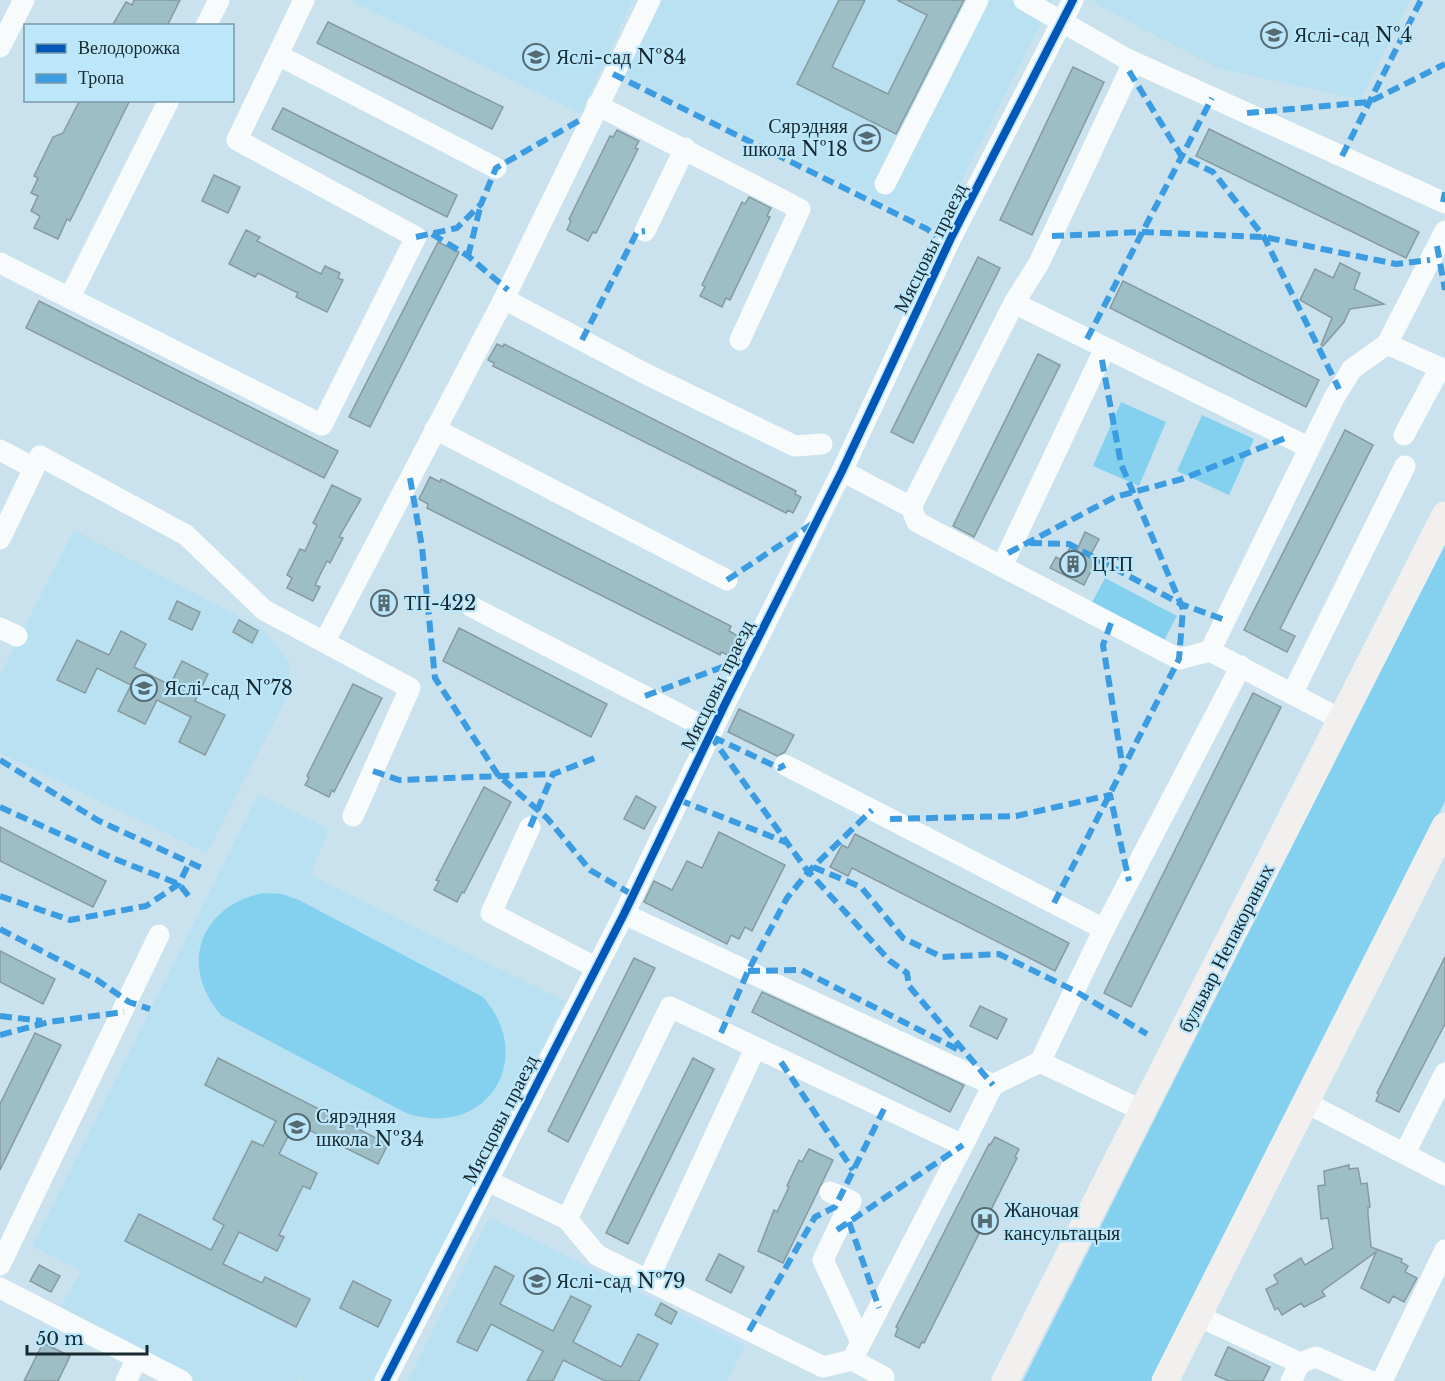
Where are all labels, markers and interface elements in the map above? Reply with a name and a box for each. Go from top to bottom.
school or university icon: Яслі-сад №4 [1259,20,1289,50]
place label: Яслі-сад №4 [1294,23,1412,47]
legend [24,24,234,102]
text: Велодорожка [78,37,180,59]
school or university icon: Яслі-сад №84 [521,42,551,72]
place label: Яслі-сад №84 [556,45,686,69]
text: Тропа [78,67,124,89]
place label: Сярэдняя школа №18 [743,114,848,161]
school or university icon: Сярэдняя школа №18 [852,123,882,153]
street label: Мясцовы праезд [888,179,972,317]
building icon: ЦТП [1058,549,1088,579]
place label: ЦТП [1092,552,1133,576]
building icon: ТП-422 [369,588,399,618]
place label: ТП-422 [404,591,476,615]
street label: Мясцовы праезд [675,616,759,754]
school or university icon: Яслі-сад №78 [129,673,159,703]
place label: Яслі-сад №78 [164,676,293,700]
street label: бульвар Непакораных [1173,860,1279,1036]
street label: Мясцовы праезд [457,1050,543,1188]
place label: Сярэдняя школа №34 [316,1104,424,1151]
school or university icon: Сярэдняя школа №34 [282,1112,312,1142]
place label: Жаночая кансультацыя [1004,1198,1120,1245]
hospital icon: Жаночая кансультацыя [970,1206,1000,1236]
school or university icon: Яслі-сад №79 [522,1266,552,1296]
place label: Яслі-сад №79 [556,1269,686,1293]
scale bar [27,1318,147,1356]
text: 50 m [36,1328,84,1350]

